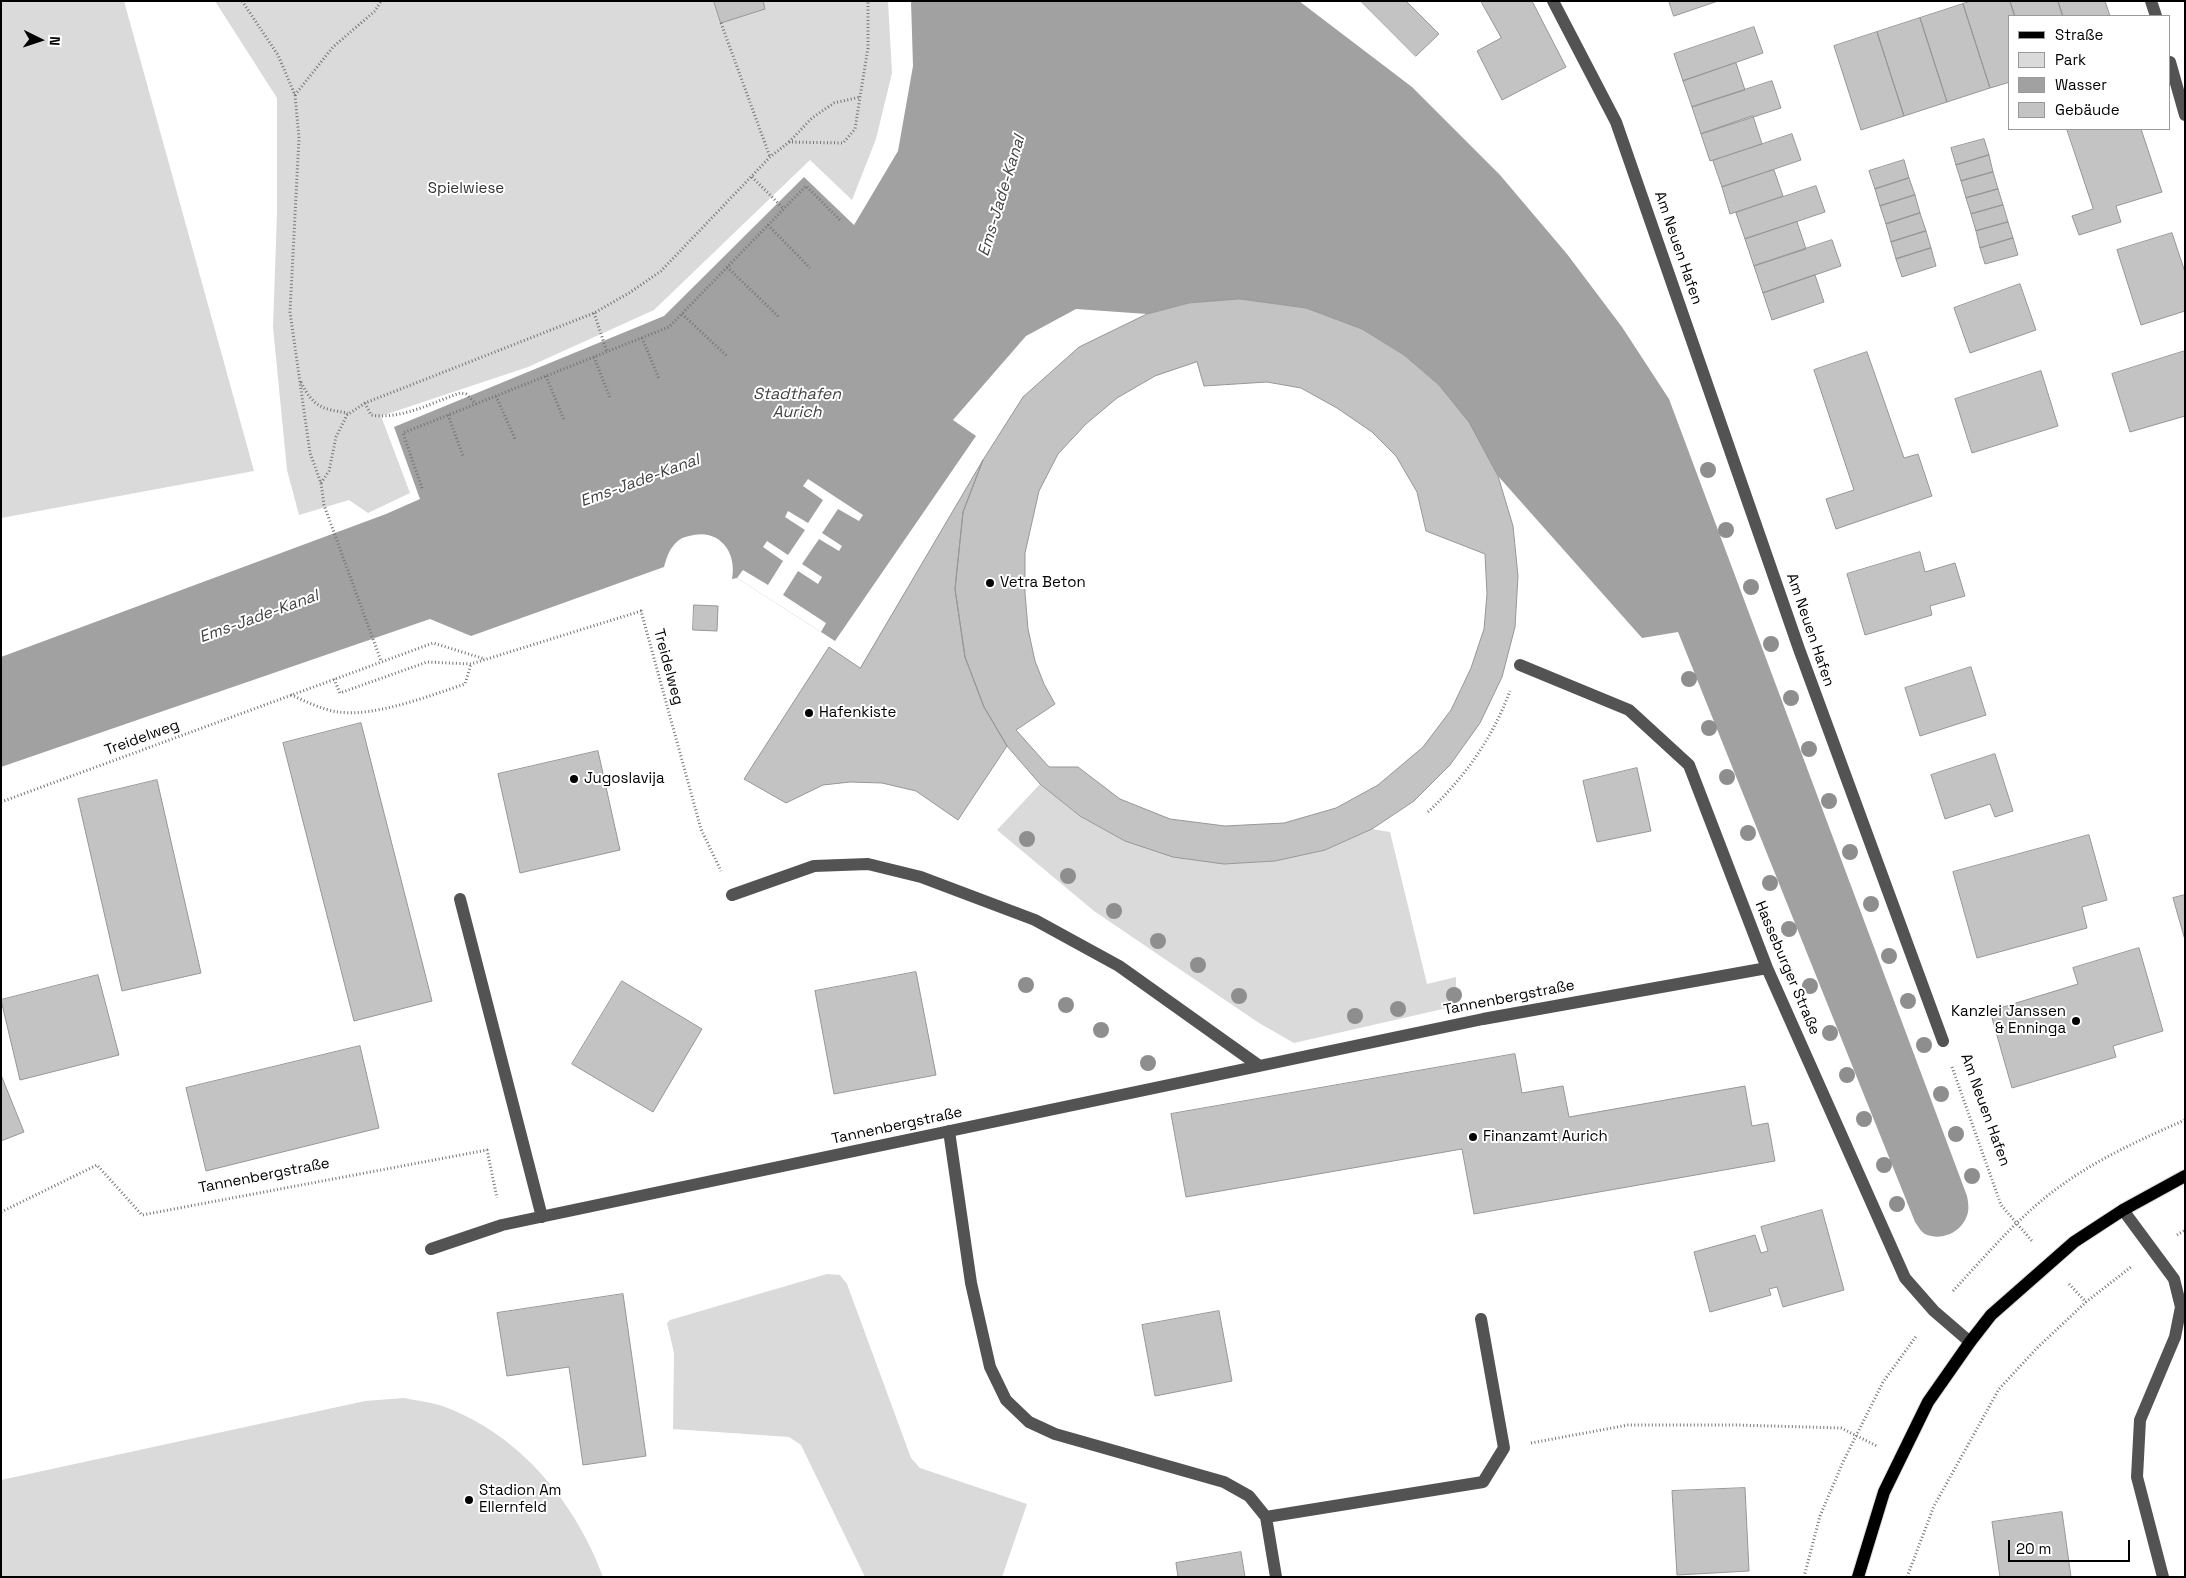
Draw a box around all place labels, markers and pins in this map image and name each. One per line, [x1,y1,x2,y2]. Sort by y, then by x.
place label: Vetra Beton [1000,574,1086,592]
marker: Vetra Beton [984,577,996,589]
place label: Hafenkiste [819,704,896,722]
marker: Hafenkiste [803,707,815,719]
place label: Jugoslavija [584,770,665,788]
marker: Jugoslavija [568,773,580,785]
place label: Kanzlei Janssen & Enninga [1951,1003,2066,1038]
marker: Kanzlei Janssen & Enninga [2070,1015,2082,1027]
place label: Finanzamt Aurich [1483,1128,1608,1146]
marker: Finanzamt Aurich [1467,1131,1479,1143]
place label: Stadion Am Ellernfeld [479,1482,561,1517]
marker: Stadion Am Ellernfeld [463,1494,475,1506]

